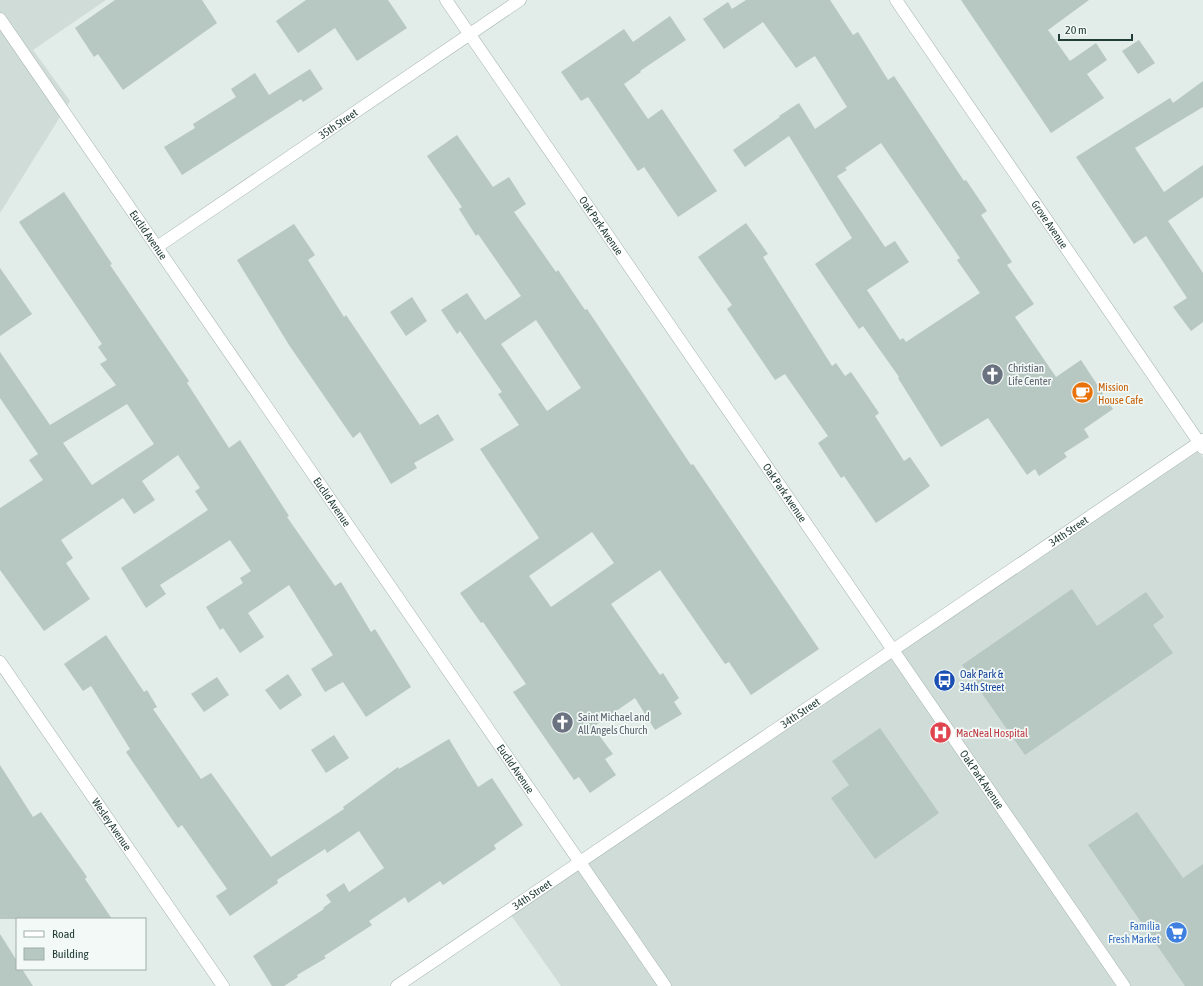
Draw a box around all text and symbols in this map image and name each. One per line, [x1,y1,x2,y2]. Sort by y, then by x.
scale bar [1059,16,1132,42]
text: 20 m [1065,23,1087,37]
street label: 35th Street [316,106,360,141]
street label: Oak Park Avenue [577,194,626,257]
street label: Grove Avenue [1029,198,1070,251]
street label: Euclid Avenue [127,208,169,262]
church icon: Christian Life Center [979,361,1005,387]
place label: Christian Life Center [1008,362,1052,387]
cafe icon: Mission House Cafe [1069,380,1095,406]
place label: Mission House Cafe [1098,381,1143,406]
street label: Oak Park Avenue [761,461,809,524]
street label: Euclid Avenue [311,475,353,529]
street label: 34th Street [1047,514,1090,549]
bus stop icon: Oak Park & 34th Street [931,667,957,693]
place label: Oak Park & 34th Street [960,668,1004,693]
street label: 34th Street [778,695,822,730]
church icon: Saint Michael and All Angels Church [550,710,576,736]
place label: Saint Michael and All Angels Church [578,711,650,736]
hospital icon: MacNeal Hospital [928,720,954,746]
place label: MacNeal Hospital [956,727,1028,739]
street label: Euclid Avenue [495,742,537,796]
street label: Oak Park Avenue [958,748,1006,811]
street label: Wesley Avenue [90,796,134,853]
street label: 34th Street [510,877,554,912]
legend [16,918,146,970]
supermarket icon: Familia Fresh Market [1163,919,1189,945]
place label: Familia Fresh Market [1108,920,1160,945]
text: Road [52,927,75,941]
text: Building [52,947,90,961]

